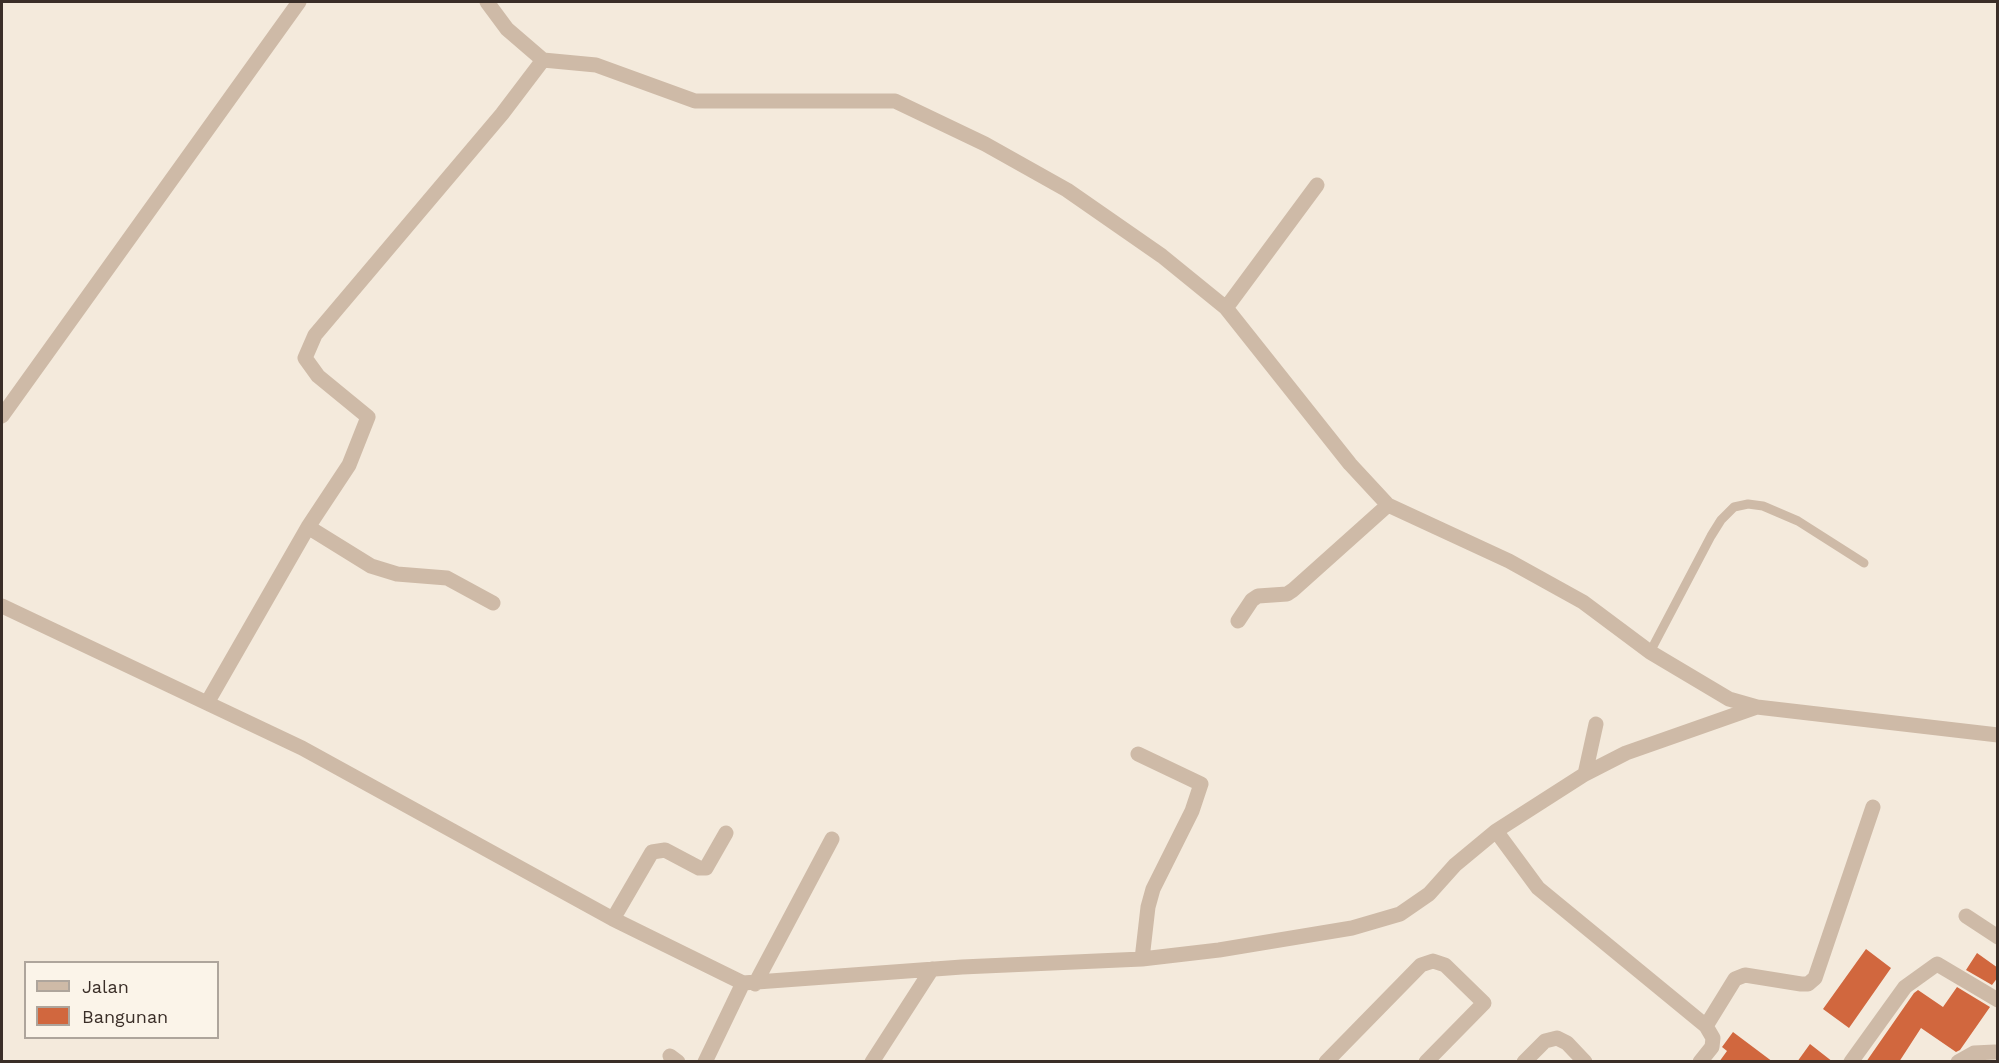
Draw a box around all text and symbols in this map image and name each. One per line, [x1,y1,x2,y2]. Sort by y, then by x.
legend [24,961,219,1039]
text: Jalan [82,976,129,997]
text: Bangunan [82,1006,168,1027]

